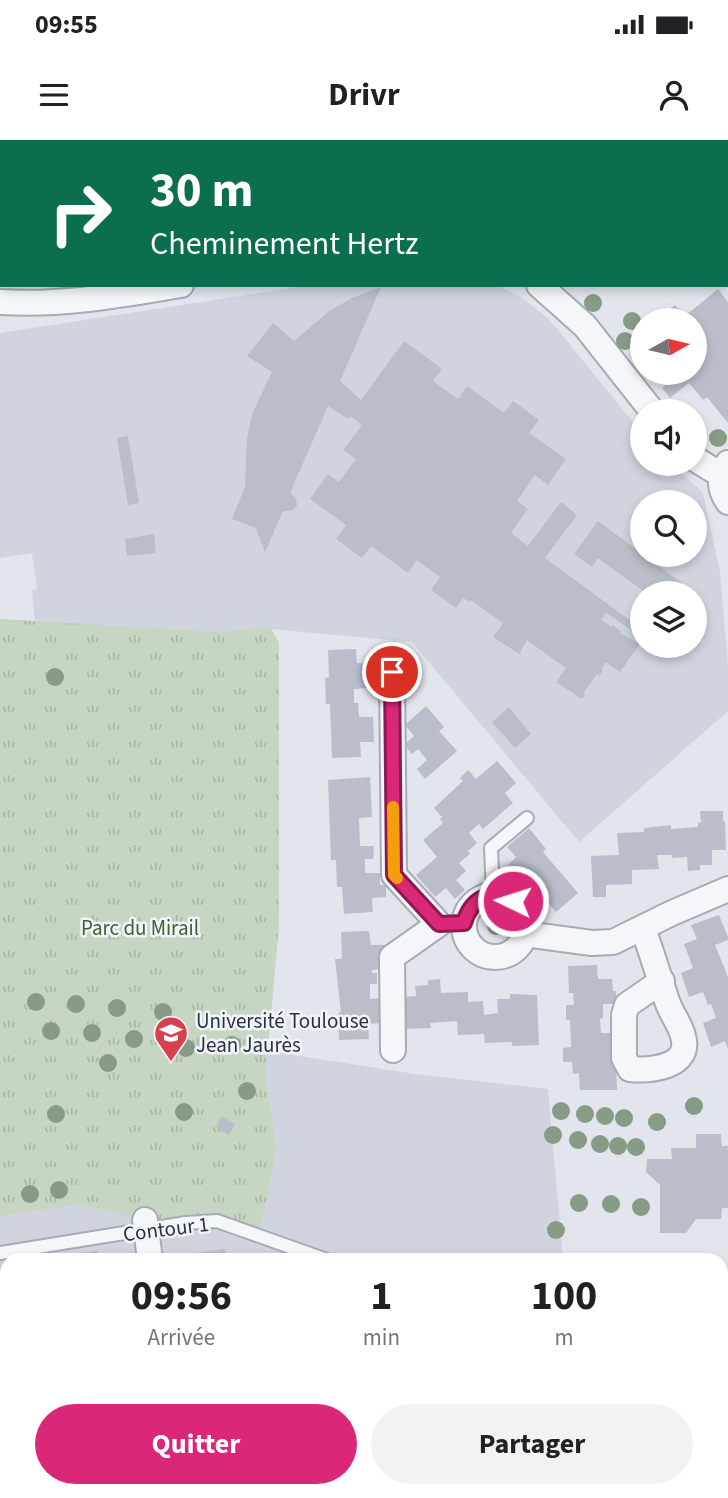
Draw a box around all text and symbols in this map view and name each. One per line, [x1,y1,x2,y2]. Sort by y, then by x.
text: 09:55 [35,6,98,43]
text: Drivr [328,72,400,118]
icon: menu [35,76,73,114]
icon: person [655,76,693,114]
text: 30 m [150,156,254,226]
icon: right [35,168,126,259]
text: Cheminement Hertz [150,221,419,267]
north arrow [630,308,707,385]
map controls [630,308,707,658]
button: sound [630,399,707,476]
button: search [630,490,707,567]
button: layers [630,581,707,658]
pin [362,642,422,702]
icon: arrive [373,653,411,691]
position arrow [476,864,550,938]
park label: Parc du Mirail [81,913,199,943]
place label: Université Toulouse Jean Jaurès [196,1006,369,1060]
school or university icon: Université Toulouse Jean Jaurès [152,1014,190,1063]
street label: Contour 1 [121,1209,211,1249]
text: 09:56 [131,1266,232,1326]
text: 1 [370,1266,392,1326]
text: 100 [531,1266,597,1326]
text: Arrivée [148,1321,215,1354]
text: min [363,1321,400,1354]
text: m [554,1321,574,1354]
button: Quitter [35,1404,357,1484]
button: Partager [371,1404,693,1484]

